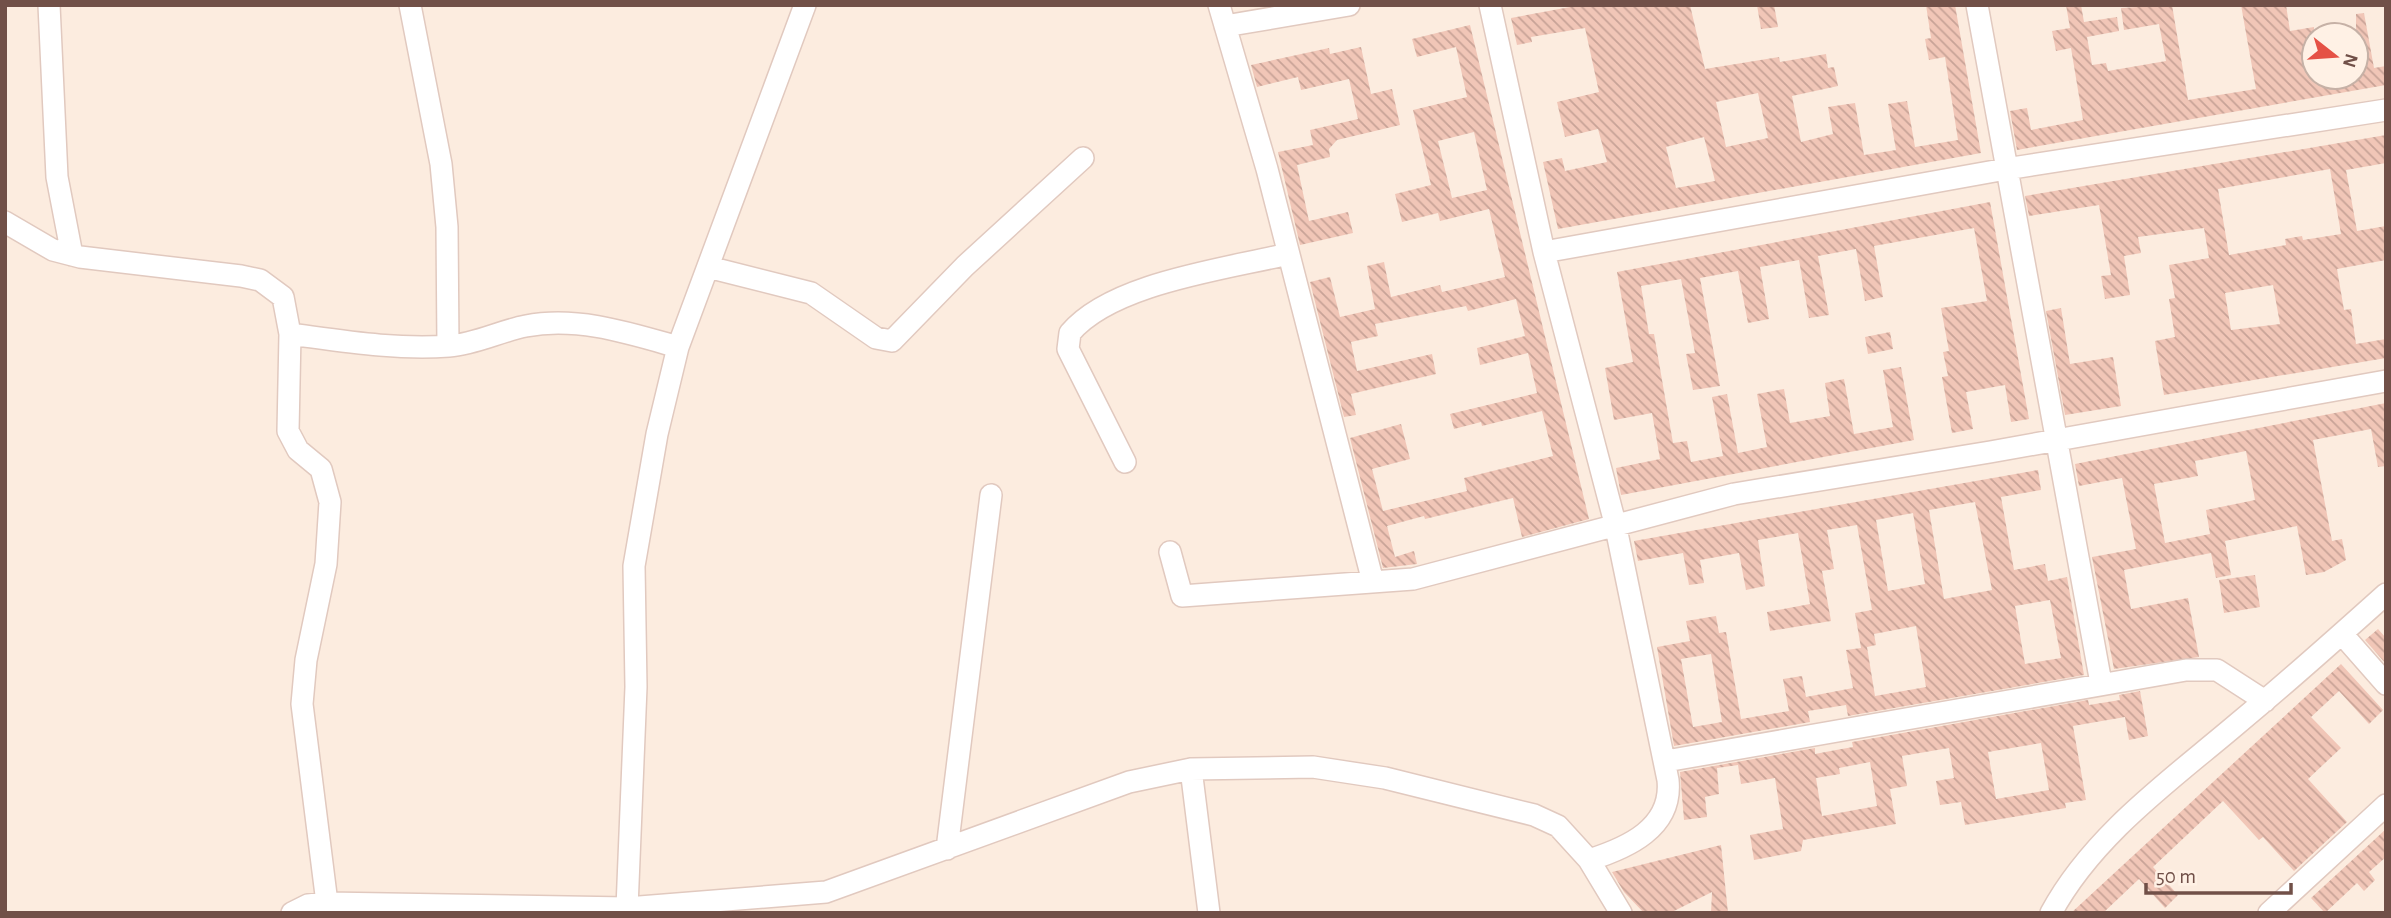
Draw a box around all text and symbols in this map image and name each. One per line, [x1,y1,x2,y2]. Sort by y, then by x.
north arrow [2300,21,2370,91]
text: N [2339,51,2361,70]
scale bar [2146,852,2291,896]
text: 50 m [2156,866,2196,887]

